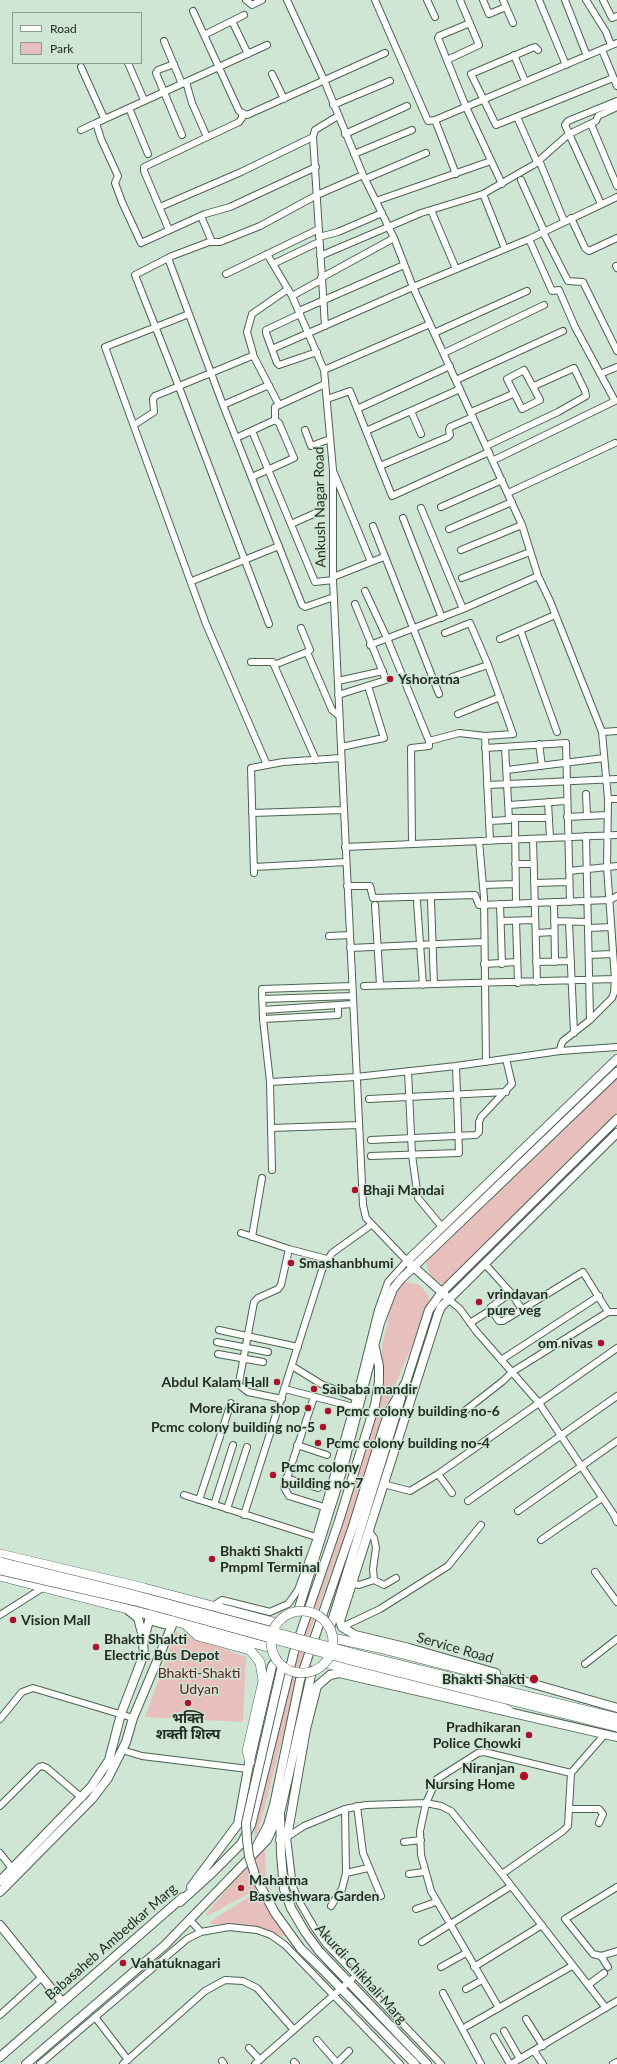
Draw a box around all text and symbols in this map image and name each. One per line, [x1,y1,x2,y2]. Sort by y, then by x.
legend [12,12,142,64]
text: Road [50,21,77,36]
text: Park [50,41,73,56]
street label: Ankush Nagar Road [311,446,329,568]
place label: Yshoratna [398,671,460,687]
marker: Yshoratna [385,674,395,684]
place label: Bhaji Mandai [363,1182,444,1198]
marker: Bhaji Mandai [350,1185,360,1195]
place label: Smashanbhumi [299,1255,393,1271]
marker: Smashanbhumi [286,1258,296,1268]
place label: vrindavan pure veg [487,1286,548,1318]
marker: vrindavan pure veg [474,1297,484,1307]
place label: om nivas [538,1335,593,1351]
marker: om nivas [596,1338,606,1348]
place label: Abdul Kalam Hall [162,1374,269,1390]
marker: Abdul Kalam Hall [272,1377,282,1387]
place label: Saibaba mandir [322,1381,417,1397]
marker: Saibaba mandir [309,1384,319,1394]
place label: More Kirana shop [189,1400,300,1416]
marker: More Kirana shop [303,1403,313,1413]
place label: Pcmc colony building no-6 [336,1403,500,1419]
marker: Pcmc colony building no-6 [323,1406,333,1416]
place label: Pcmc colony building no-5 [151,1419,315,1435]
marker: Pcmc colony building no-5 [318,1422,328,1432]
place label: Pcmc colony building no-4 [326,1435,490,1451]
marker: Pcmc colony building no-4 [313,1438,323,1448]
place label: Pcmc colony building no-7 [281,1459,363,1492]
marker: Pcmc colony building no-7 [268,1470,278,1480]
place label: Bhakti Shakti Pmpml Terminal [220,1543,320,1576]
marker: Bhakti Shakti Pmpml Terminal [207,1554,217,1564]
place label: Vision Mall [21,1612,90,1628]
marker: Vision Mall [8,1615,18,1625]
street label: Service Road [415,1629,495,1667]
place label: Bhakti Shakti Electric Bus Depot [104,1631,219,1664]
marker: Bhakti Shakti Electric Bus Depot [91,1642,101,1652]
park label: Bhakti-Shakti Udyan [158,1665,240,1698]
place label: Bhakti Shakti [442,1671,525,1687]
marker: Bhakti Shakti [528,1673,540,1685]
marker: भक्ति शक्ती शिल्प [183,1698,193,1708]
place label: भक्ति शक्ती शिल्प [156,1710,220,1742]
place label: Pradhikaran Police Chowki [433,1719,521,1752]
marker: Pradhikaran Police Chowki [524,1730,534,1740]
place label: Niranjan Nursing Home [425,1760,515,1792]
marker: Niranjan Nursing Home [518,1770,530,1782]
place label: Mahatma Basveshwara Garden [249,1872,379,1904]
street label: Babasaheb Ambedkar Marg [42,1880,180,2004]
marker: Mahatma Basveshwara Garden [236,1883,246,1893]
street label: Akurdi Chikhali Marg [312,1921,410,2027]
place label: Vahatuknagari [131,1955,221,1971]
marker: Vahatuknagari [118,1958,128,1968]

